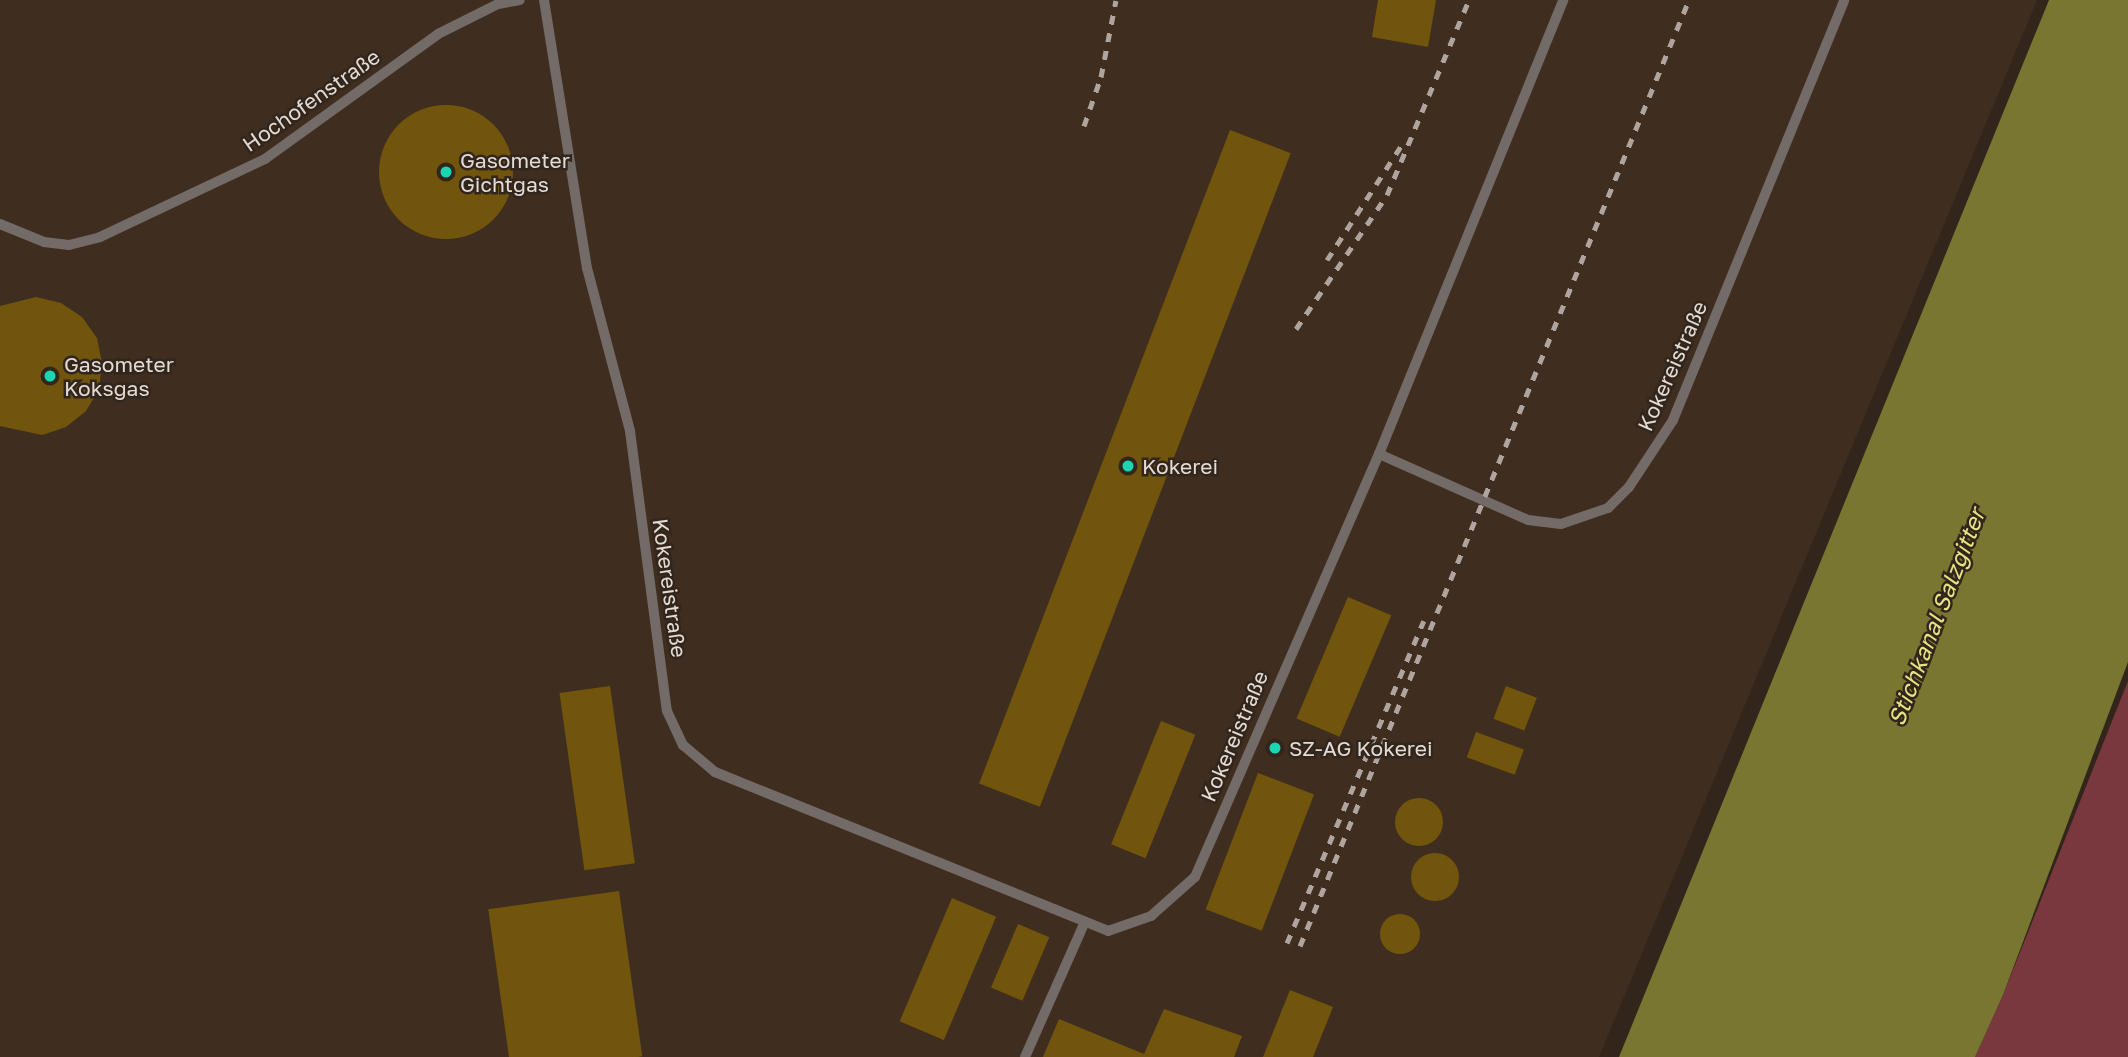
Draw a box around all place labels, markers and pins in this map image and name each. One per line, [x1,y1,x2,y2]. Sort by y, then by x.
place label: Gasometer Gichtgas [460,147,570,197]
marker: Gasometer Gichtgas [438,164,454,180]
place label: Gasometer Koksgas [64,351,174,401]
marker: Gasometer Koksgas [42,368,58,384]
place label: Kokerei [1142,453,1218,479]
marker: Kokerei [1120,458,1136,474]
place label: SZ-AG Kokerei [1289,735,1433,761]
marker: SZ-AG Kokerei [1267,740,1283,756]

